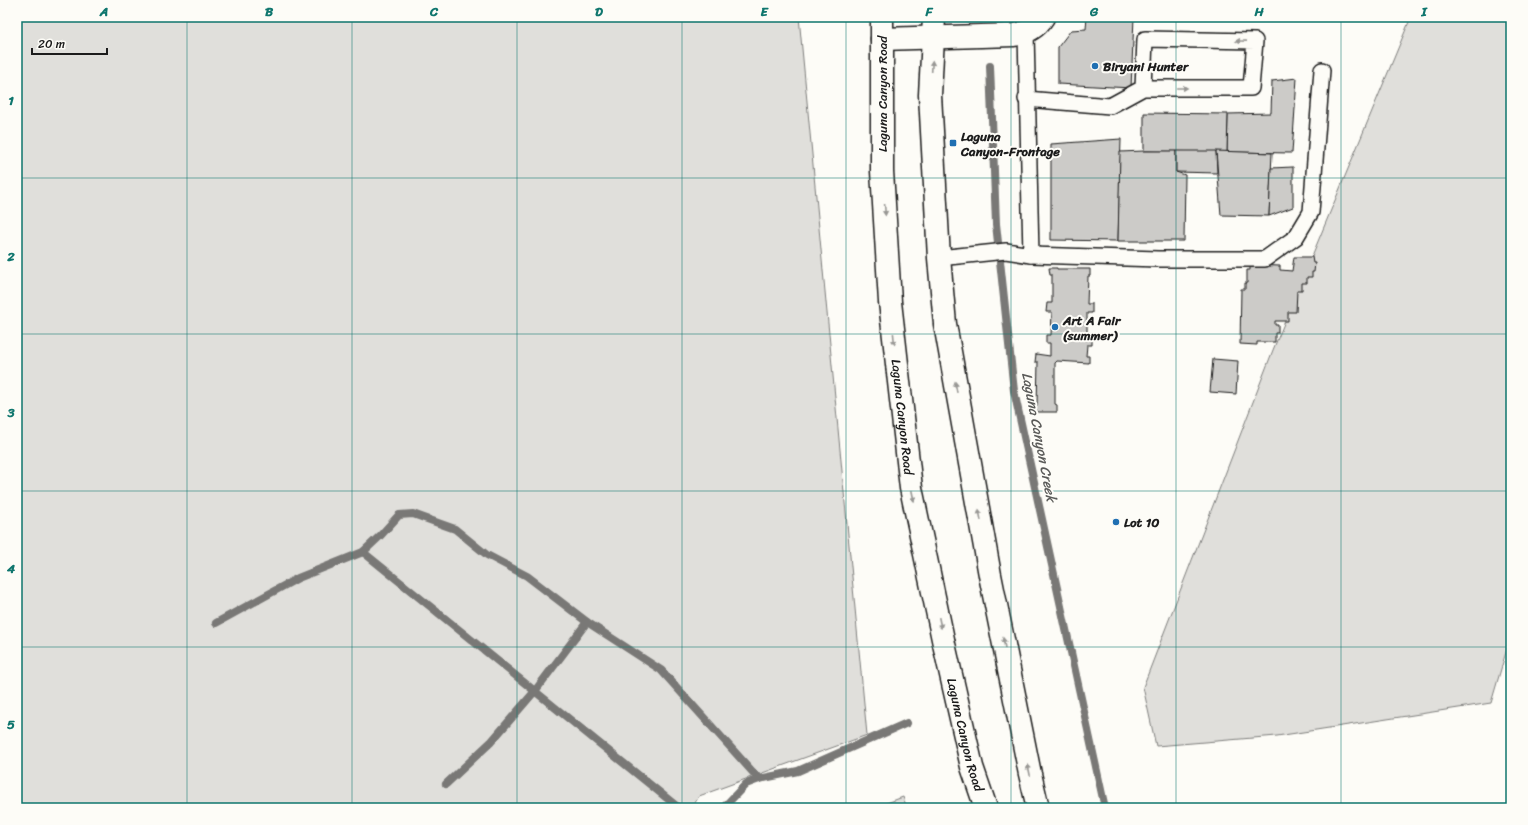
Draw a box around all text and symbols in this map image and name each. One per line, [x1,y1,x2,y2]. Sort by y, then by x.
text: A [99,0,108,23]
text: B [265,0,274,23]
text: C [429,0,439,23]
text: D [595,0,603,23]
text: E [760,0,769,23]
text: F [924,0,933,23]
text: G [1089,0,1099,23]
text: H [1253,0,1264,23]
text: I [1420,0,1428,23]
scale bar [32,30,107,56]
text: 20 m [38,33,65,55]
street label: Laguna Canyon Road [871,35,894,152]
one-way arrow [1234,38,1247,44]
place label: Biryani Hunter [1103,55,1190,78]
one-way arrow [929,59,935,72]
marker: Biryani Hunter [1090,61,1100,71]
one-way arrow [1176,85,1189,91]
text: 1 [8,89,14,112]
place label: Laguna Canyon-Frontage [960,125,1060,163]
marker: Laguna Canyon-Frontage [948,138,958,148]
one-way arrow [881,204,888,216]
text: 2 [6,245,15,268]
place label: Art A Fair (summer) [1062,309,1122,347]
marker: Art A Fair (summer) [1050,322,1060,332]
one-way arrow [891,333,898,345]
street label: Laguna Canyon Road [885,358,921,477]
water label: Laguna Canyon Creek [1014,370,1064,505]
one-way arrow [953,381,959,393]
text: 3 [6,401,15,424]
one-way arrow [910,490,916,502]
one-way arrow [976,509,982,521]
place label: Lot 10 [1124,511,1159,534]
marker: Lot 10 [1111,517,1121,527]
text: 4 [6,557,16,580]
one-way arrow [937,617,943,629]
one-way arrow [1001,636,1007,649]
street label: Laguna Canyon Road [941,676,991,796]
text: 5 [7,713,15,736]
one-way arrow [1026,764,1032,776]

